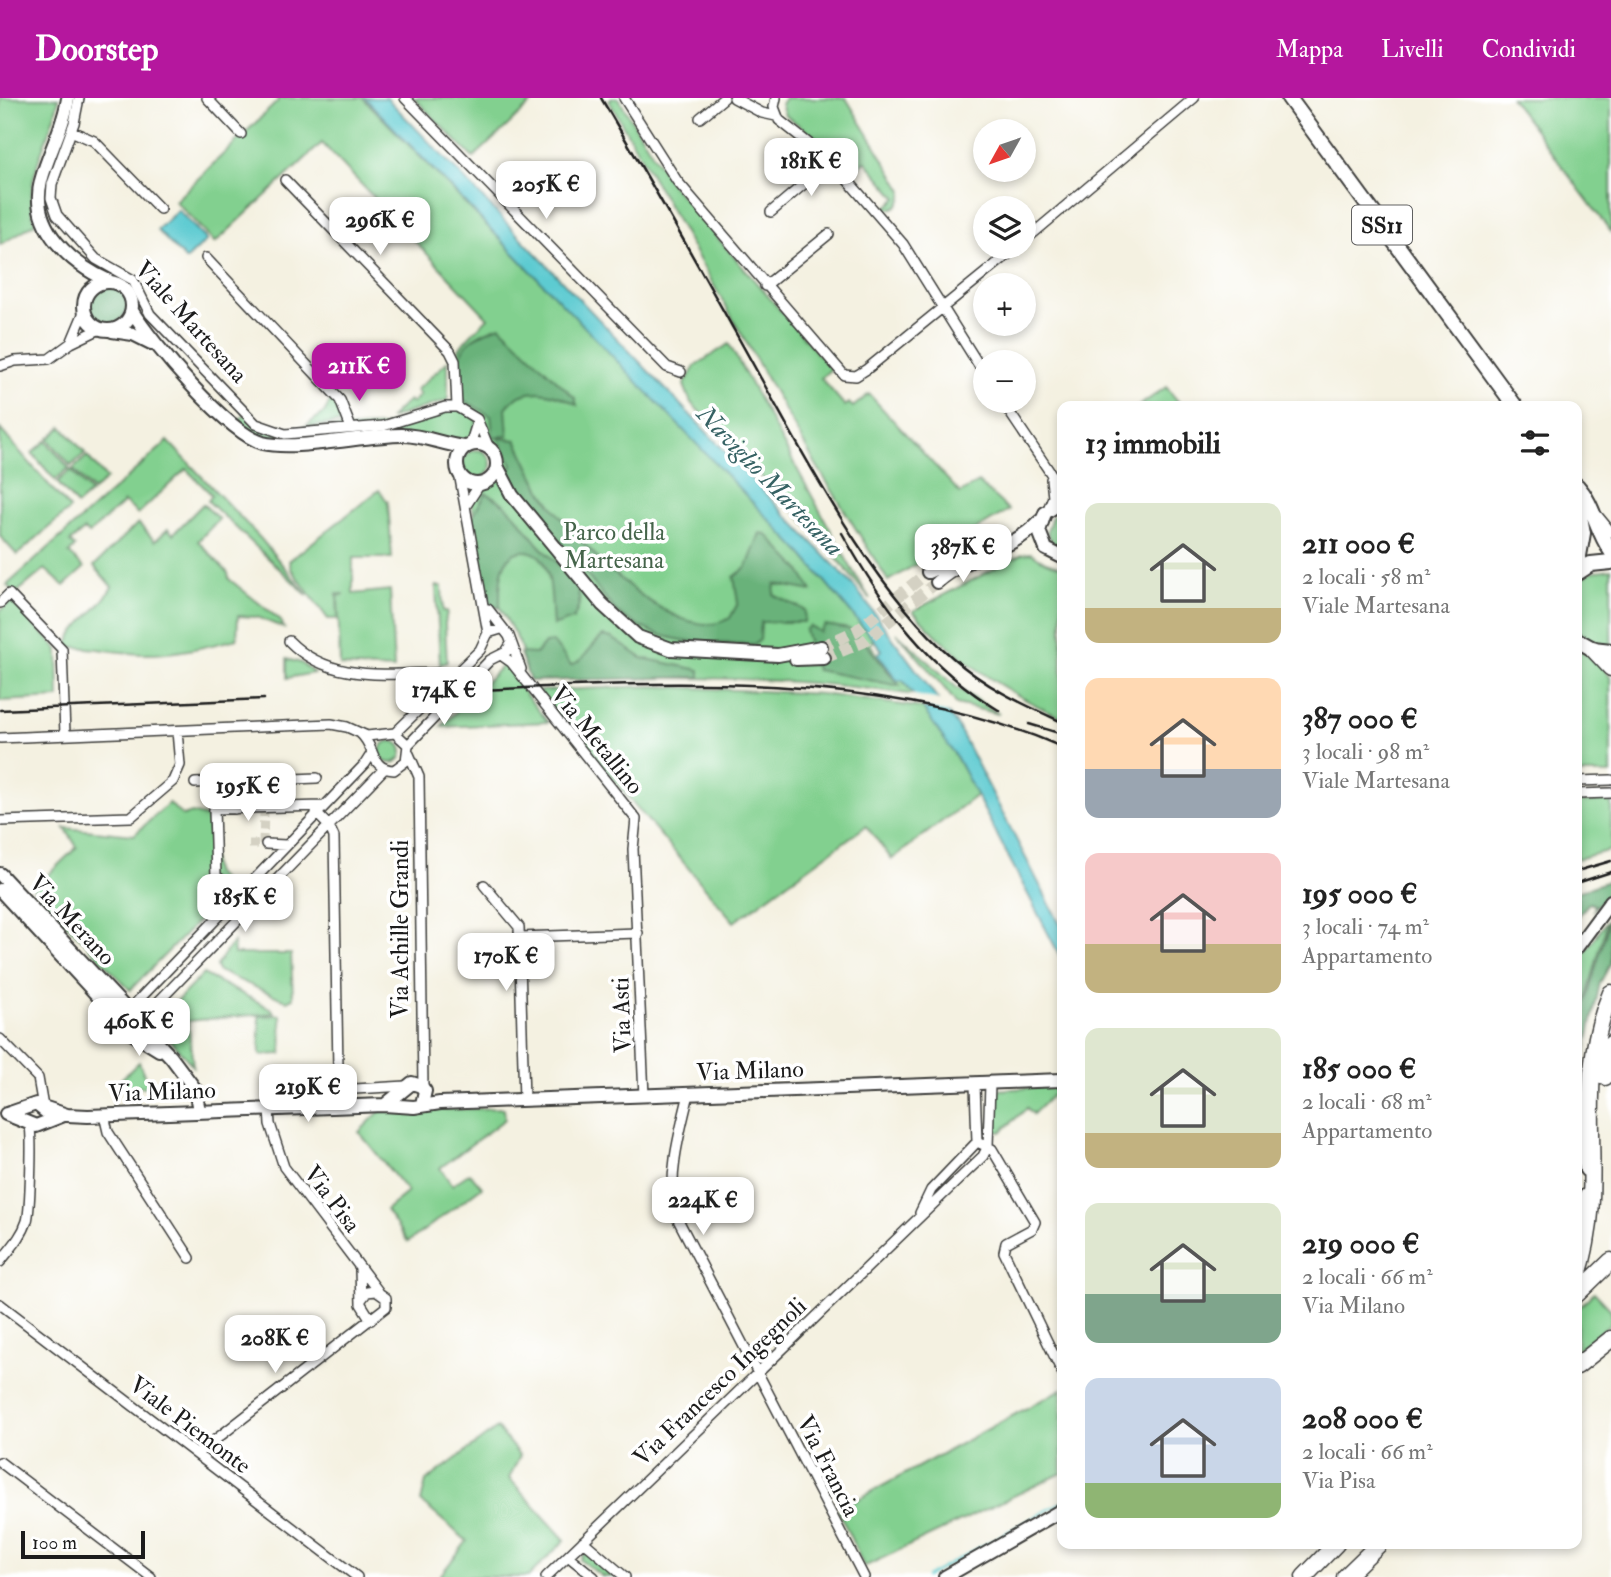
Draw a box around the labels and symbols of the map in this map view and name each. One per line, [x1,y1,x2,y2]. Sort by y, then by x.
north arrow [973,119,1036,182]
pin: 181K € [754,139,868,198]
pin: 205K € [489,162,603,221]
pin: 296K € [323,198,437,257]
road number: SS11 [1352,206,1412,244]
street label: Viale Martesana [128,254,255,391]
pin: 211K € [302,344,416,403]
water label: Naviglio Martesana [688,397,850,563]
park label: Parco della Martesana [563,517,666,576]
pin: 387K € [906,524,1020,584]
pin: 174K € [387,668,501,727]
street label: Via Metallino [544,679,650,801]
pin: 195K € [191,764,305,823]
street label: Via Achille Grandi [385,840,416,1018]
street label: Via Merano [22,868,122,972]
pin: 185K € [188,874,302,934]
pin: 170K € [449,934,563,993]
street label: Via Asti [605,977,639,1053]
pin: 460K € [82,998,196,1058]
street label: Via Milano [696,1054,804,1088]
pin: 219K € [251,1065,365,1124]
street label: Via Milano [108,1075,216,1109]
street label: Via Pisa [297,1159,368,1240]
pin: 224K € [646,1178,760,1237]
street label: Via Francesco Ingegnoli [627,1291,813,1473]
pin: 208K € [218,1316,332,1375]
street label: Viale Piemonte [123,1369,257,1481]
street label: Via Francia [789,1410,867,1523]
scale bar [21,1528,145,1560]

